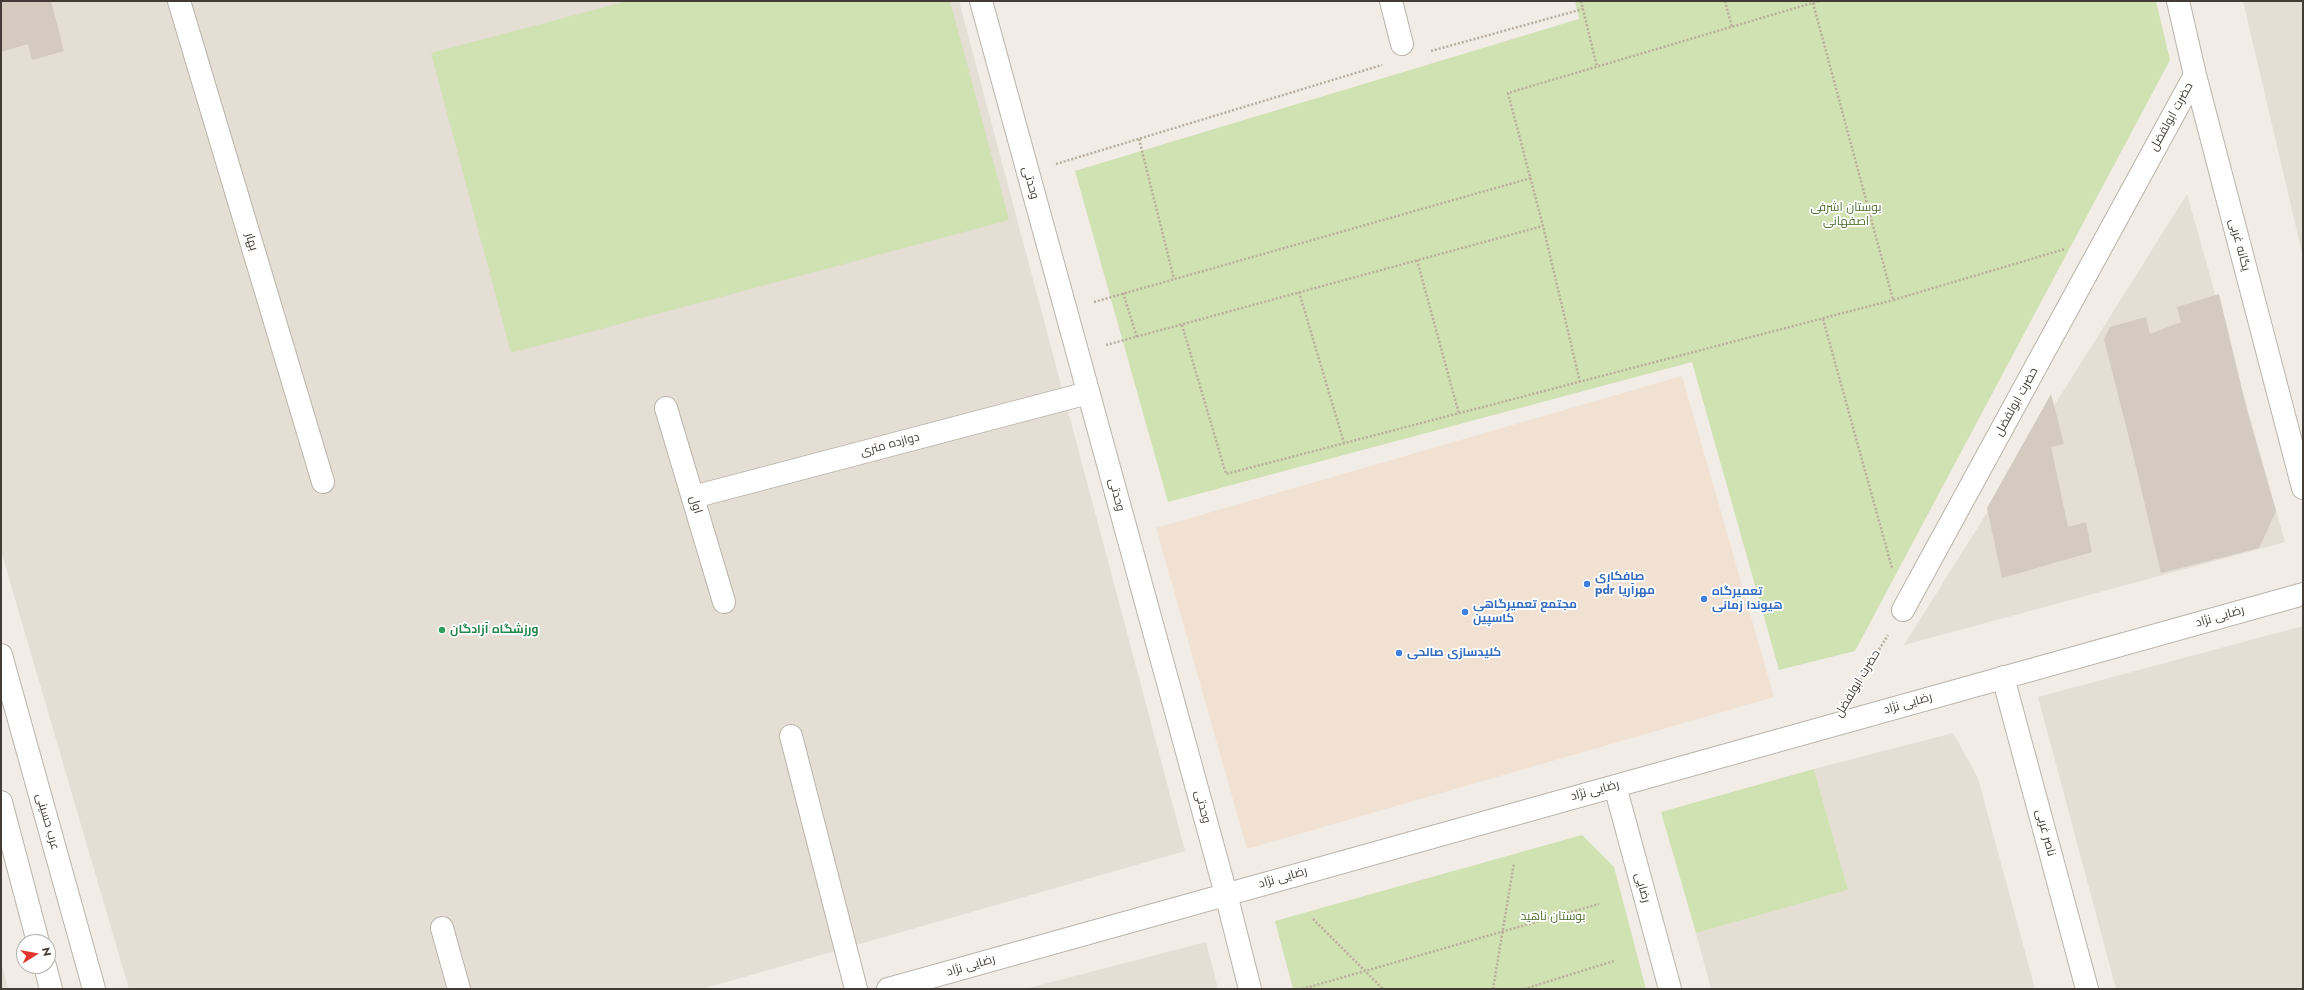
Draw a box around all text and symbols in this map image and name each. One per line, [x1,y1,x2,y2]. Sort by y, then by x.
street label: حضرت ابولفضل [2147,80,2197,154]
street label: وحدتی [1018,165,1042,201]
park label: بوستان اشرفی اصفهانی [1811,201,1881,229]
street label: یگانه غربی [2225,217,2253,273]
street label: بهار [242,231,260,253]
street label: حضرت ابولفضل [1992,365,2042,439]
street label: دوازده متری [859,430,921,460]
street label: وحدتی [1105,477,1127,513]
street label: اول [686,494,704,516]
place label: صافکاری pdr مهرآریا [1595,570,1655,598]
marker: صافکاری pdr مهرآریا [1582,579,1592,589]
place label: تعمیرگاه هیوندا زمانی [1712,585,1783,613]
marker: تعمیرگاه هیوندا زمانی [1699,594,1709,604]
place label: مجتمع تعمیرگاهی کاسپین [1473,598,1577,626]
street label: رضایی نژاد [2194,603,2246,631]
marker: مجتمع تعمیرگاهی کاسپین [1460,607,1470,617]
place label: ورزشگاه آزادگان [450,623,538,637]
marker: ورزشگاه آزادگان [437,625,447,635]
place label: کلیدسازى صالحى [1407,646,1501,660]
marker: کلیدسازى صالحى [1394,648,1404,658]
street label: حضرت ابولفضل [1832,648,1884,720]
street label: رضایی نژاد [1882,690,1934,718]
street label: رضایی نژاد [1569,778,1621,804]
street label: وحدتی [1191,789,1213,825]
street label: عرب حسینی [32,792,62,852]
street label: ناصر غربی [2032,808,2058,858]
street label: رضایی نژاد [1257,864,1309,892]
street label: رضایی [1631,871,1653,905]
park label: بوستان ناهید [1521,910,1585,924]
north arrow [16,934,56,974]
text: N [38,946,55,958]
street label: رضایی نژاد [945,952,997,980]

